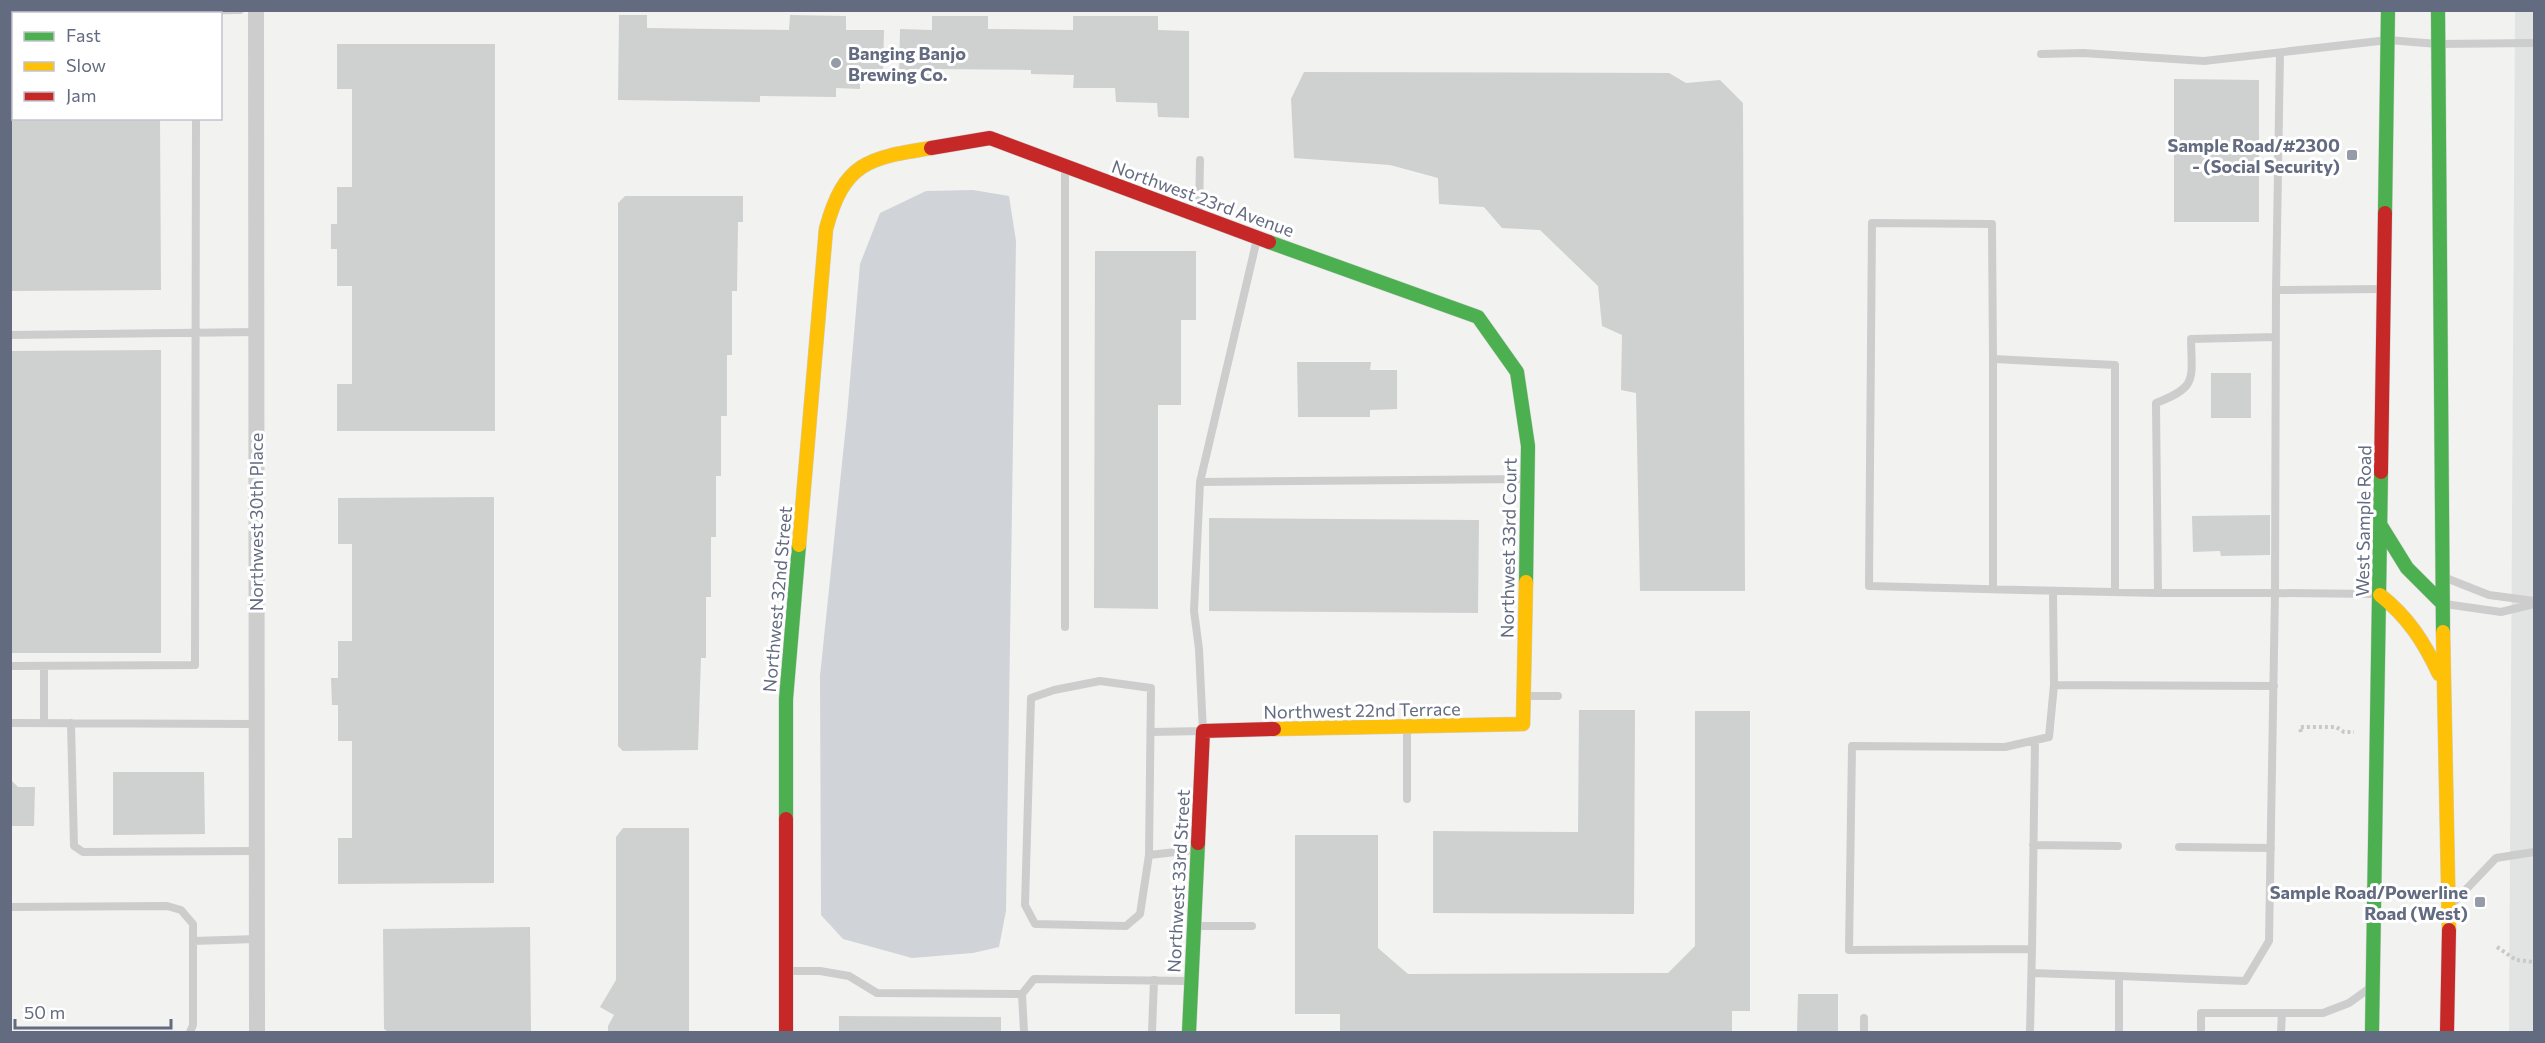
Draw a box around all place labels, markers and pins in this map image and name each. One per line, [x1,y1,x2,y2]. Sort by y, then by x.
place label: Banging Banjo Brewing Co. [848,42,966,85]
marker: Banging Banjo Brewing Co. [829,56,843,70]
place label: Sample Road/#2300 - (Social Security) [2168,134,2340,177]
marker: Sample Road/#2300 - (Social Security) [2345,148,2359,162]
place label: Sample Road/Powerline Road (West) [2270,881,2468,924]
marker: Sample Road/Powerline Road (West) [2473,895,2487,909]

